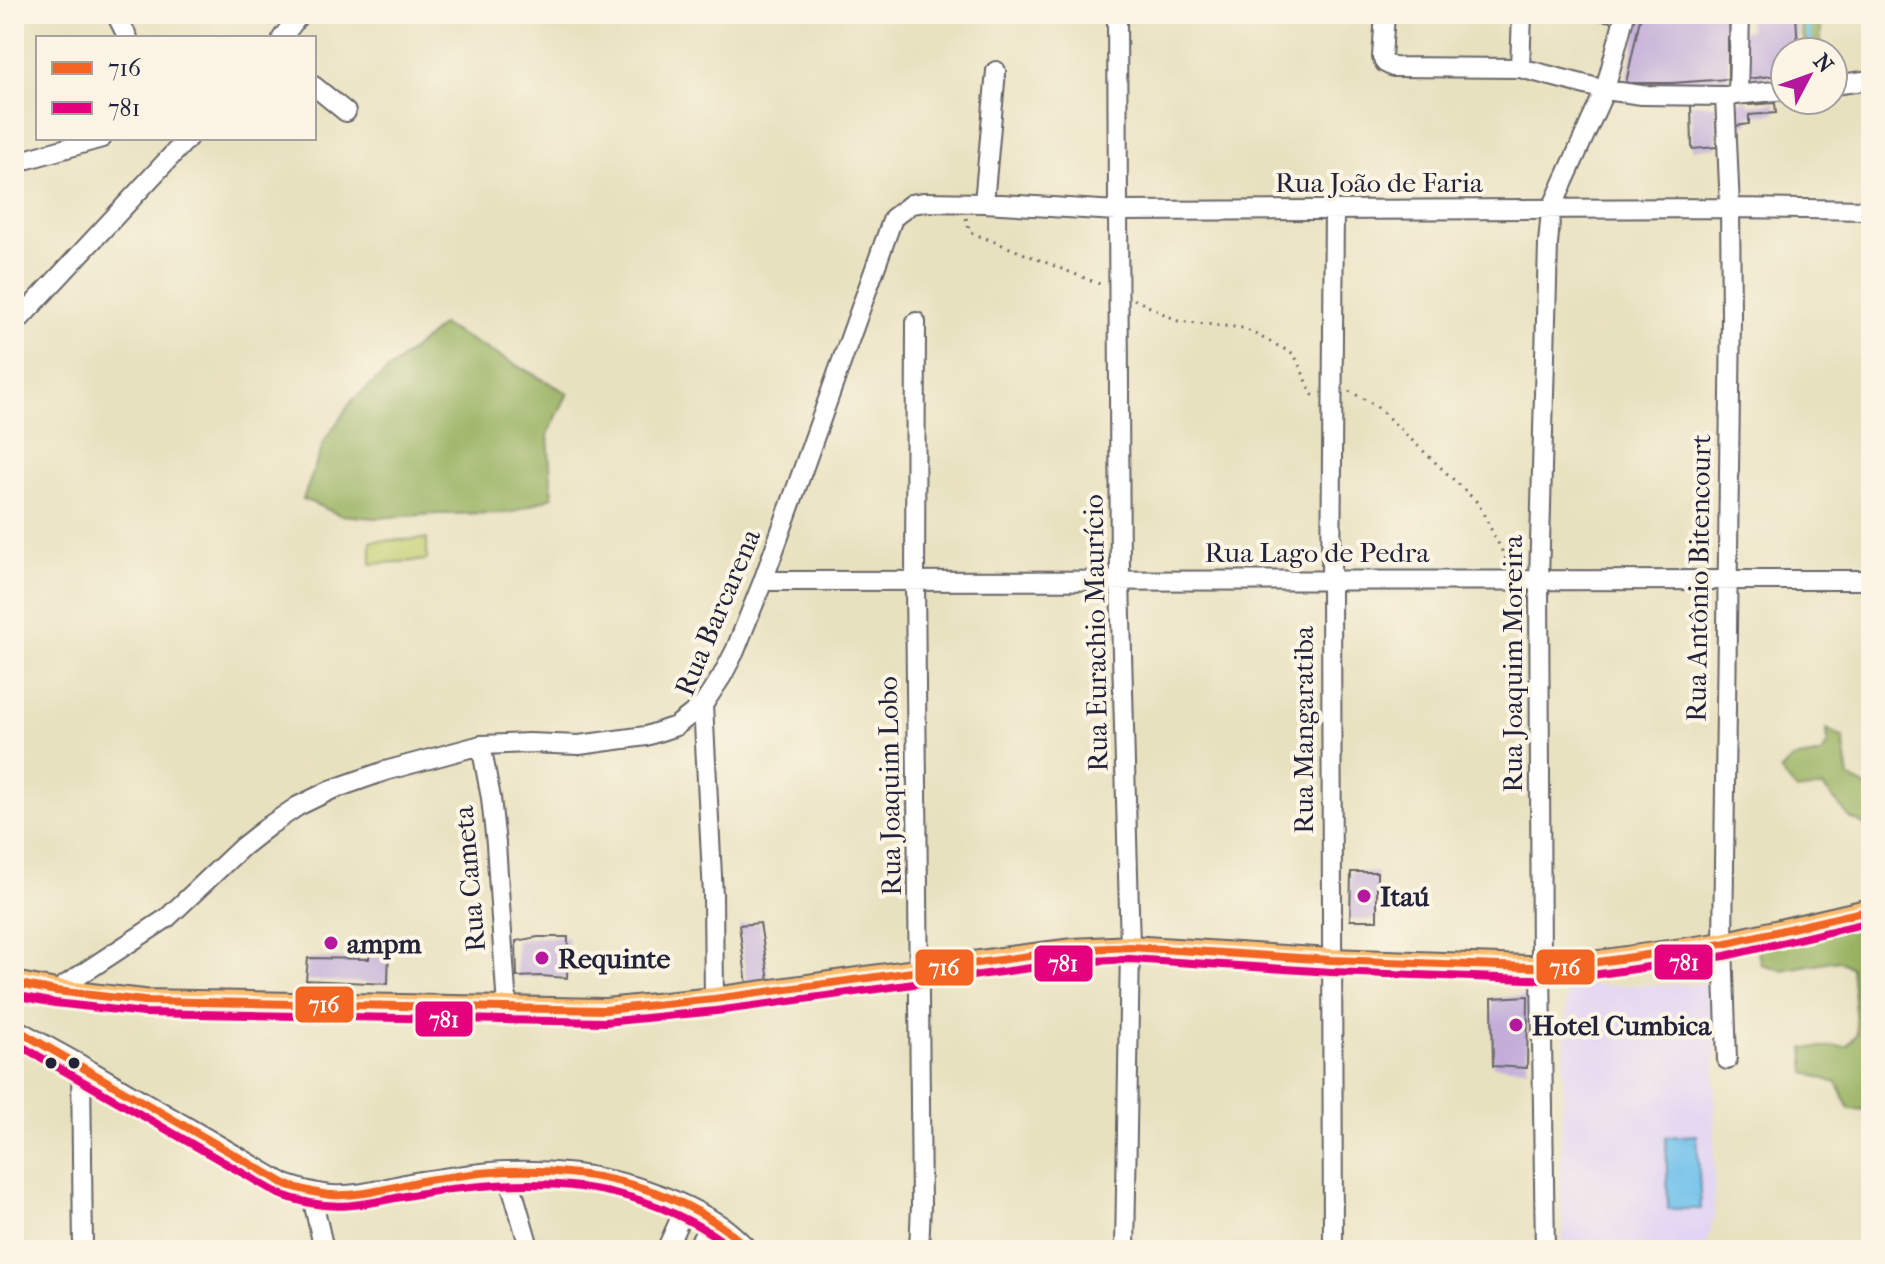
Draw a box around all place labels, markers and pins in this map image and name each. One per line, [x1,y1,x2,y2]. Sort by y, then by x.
place label: Itaú [1380,880,1429,913]
marker: Itaú [1355,887,1373,905]
place label: ampm [347,927,422,960]
marker: ampm [322,934,340,952]
place label: Requinte [558,942,670,975]
marker: Requinte [533,949,551,967]
place label: Hotel Cumbica [1532,1009,1712,1042]
marker: Hotel Cumbica [1507,1016,1525,1034]
unlabelled marker [43,1055,59,1071]
unlabelled marker [66,1055,82,1071]

